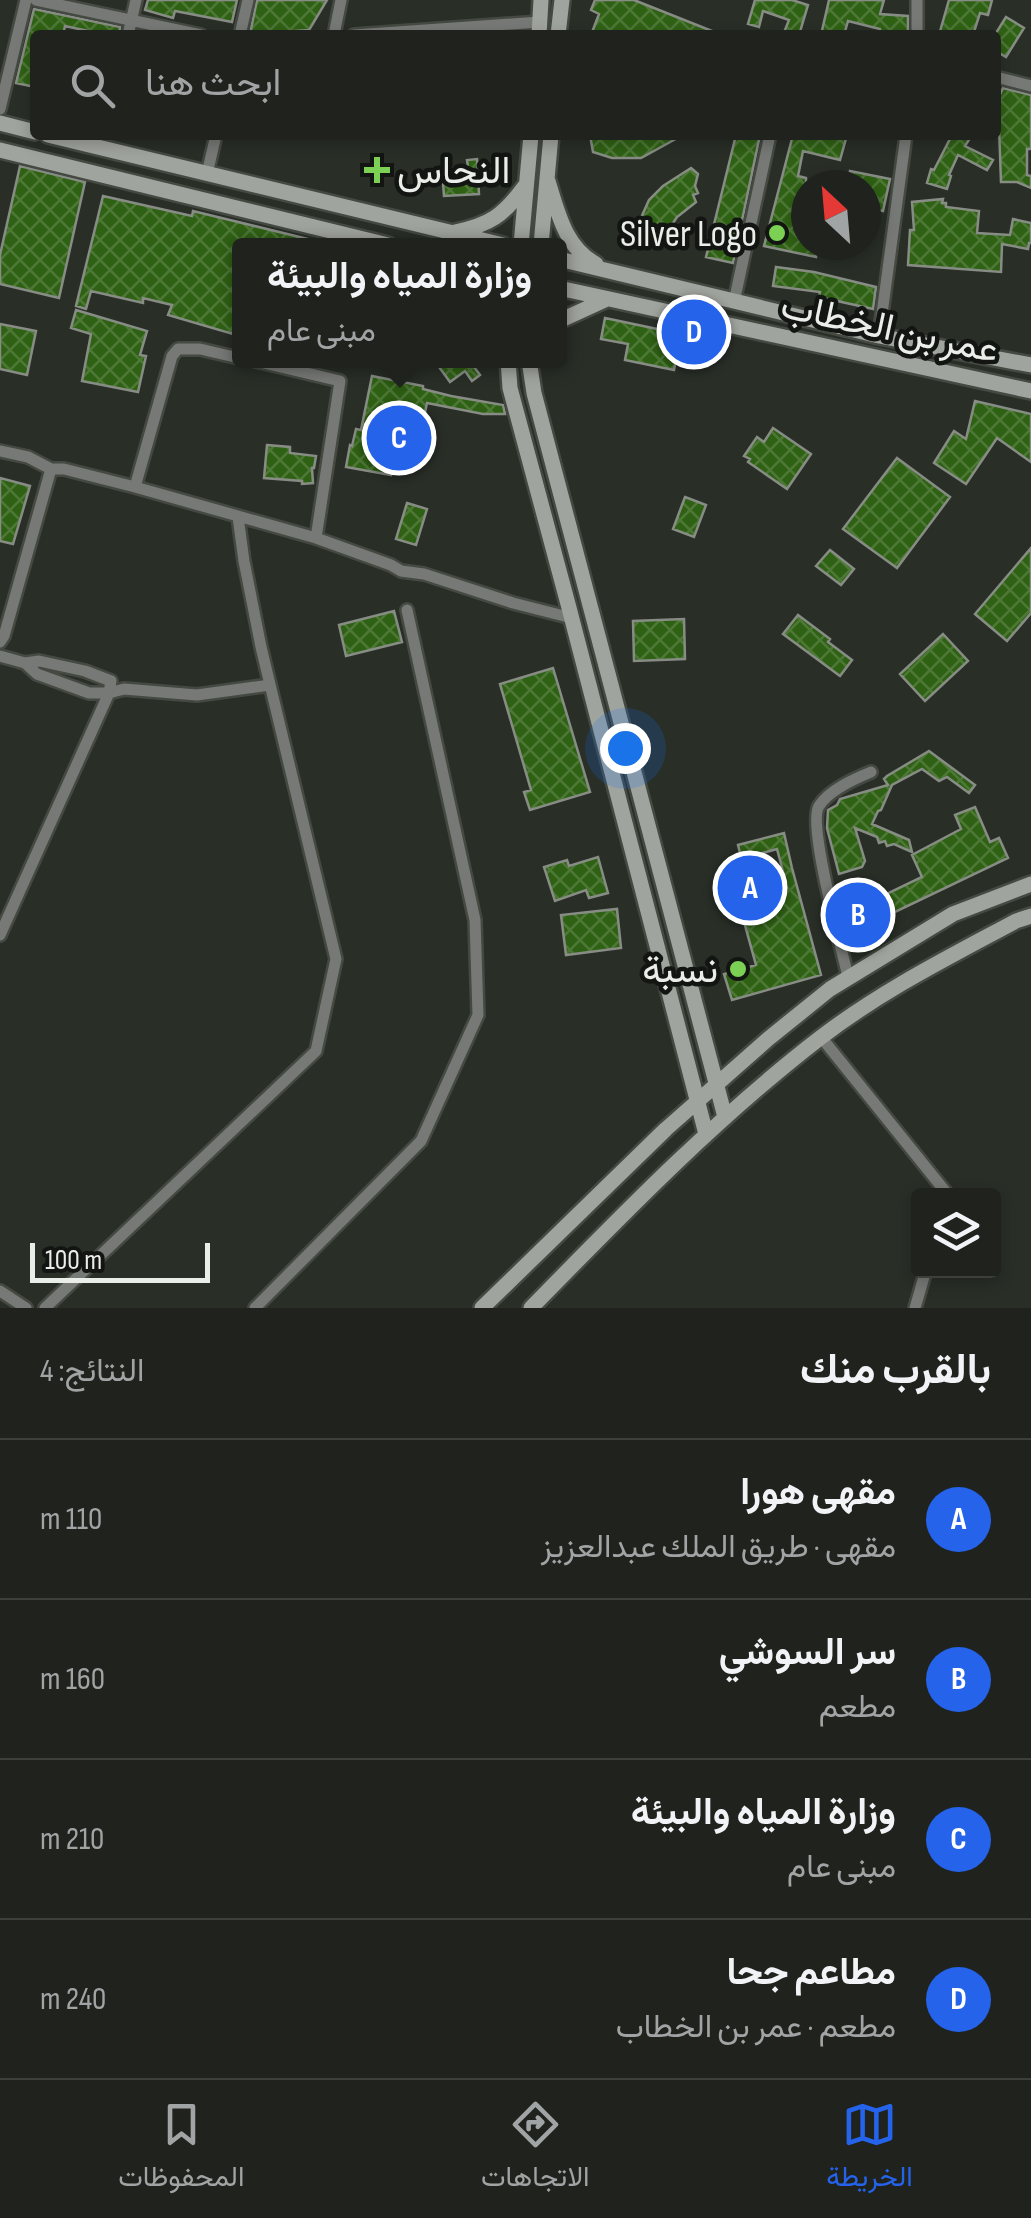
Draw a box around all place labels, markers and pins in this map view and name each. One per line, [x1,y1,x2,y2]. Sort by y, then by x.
place label: النحاس [397,149,510,194]
marker: النحاس [366,159,388,181]
place label: Silver Logo [620,212,757,257]
marker: Silver Logo [766,222,788,244]
pin: D [662,294,726,370]
pin: C [366,400,432,476]
pin: A [718,850,782,926]
pin: B [826,878,890,952]
place label: نسبة [642,948,718,993]
marker: نسبة [727,958,749,980]

